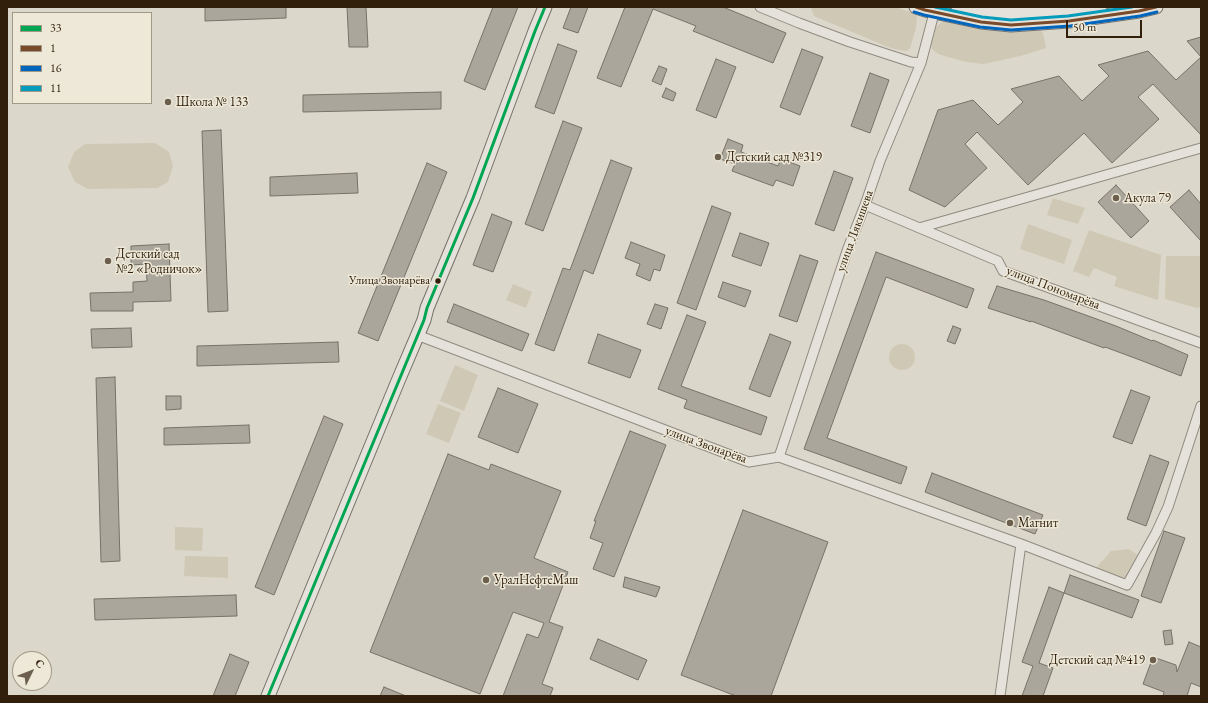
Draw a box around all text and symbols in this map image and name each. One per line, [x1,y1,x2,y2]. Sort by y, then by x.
legend [12,12,152,104]
scale bar [1068,12,1144,38]
text: 50 m [1073,19,1096,35]
text: 33 [50,20,62,36]
text: 1 [50,40,56,56]
text: 16 [50,60,62,76]
text: 11 [50,80,62,96]
place label: Школа № 133 [176,94,248,110]
marker: Школа № 133 [163,97,173,107]
place label: Детский сад №319 [726,149,822,165]
marker: Детский сад №319 [713,152,723,162]
street label: улица Лякишева [833,188,877,274]
place label: Акула 79 [1124,190,1171,206]
marker: Акула 79 [1111,193,1121,203]
place label: Детский сад №2 «Родничок» [116,246,202,277]
marker: Детский сад №2 «Родничок» [103,256,113,266]
street label: улица Пономарёва [1004,263,1102,313]
place label: Улица Звонарёва [349,274,430,288]
marker: Улица Звонарёва [433,276,443,286]
street label: улица Звонарёва [663,423,749,467]
place label: Магнит [1018,515,1058,531]
marker: Магнит [1005,518,1015,528]
place label: УралНефтеМаш [494,572,578,588]
marker: УралНефтеМаш [481,575,491,585]
north arrow [12,651,52,691]
place label: Детский сад №419 [1049,652,1145,668]
marker: Детский сад №419 [1148,655,1158,665]
text: С [32,656,48,671]

